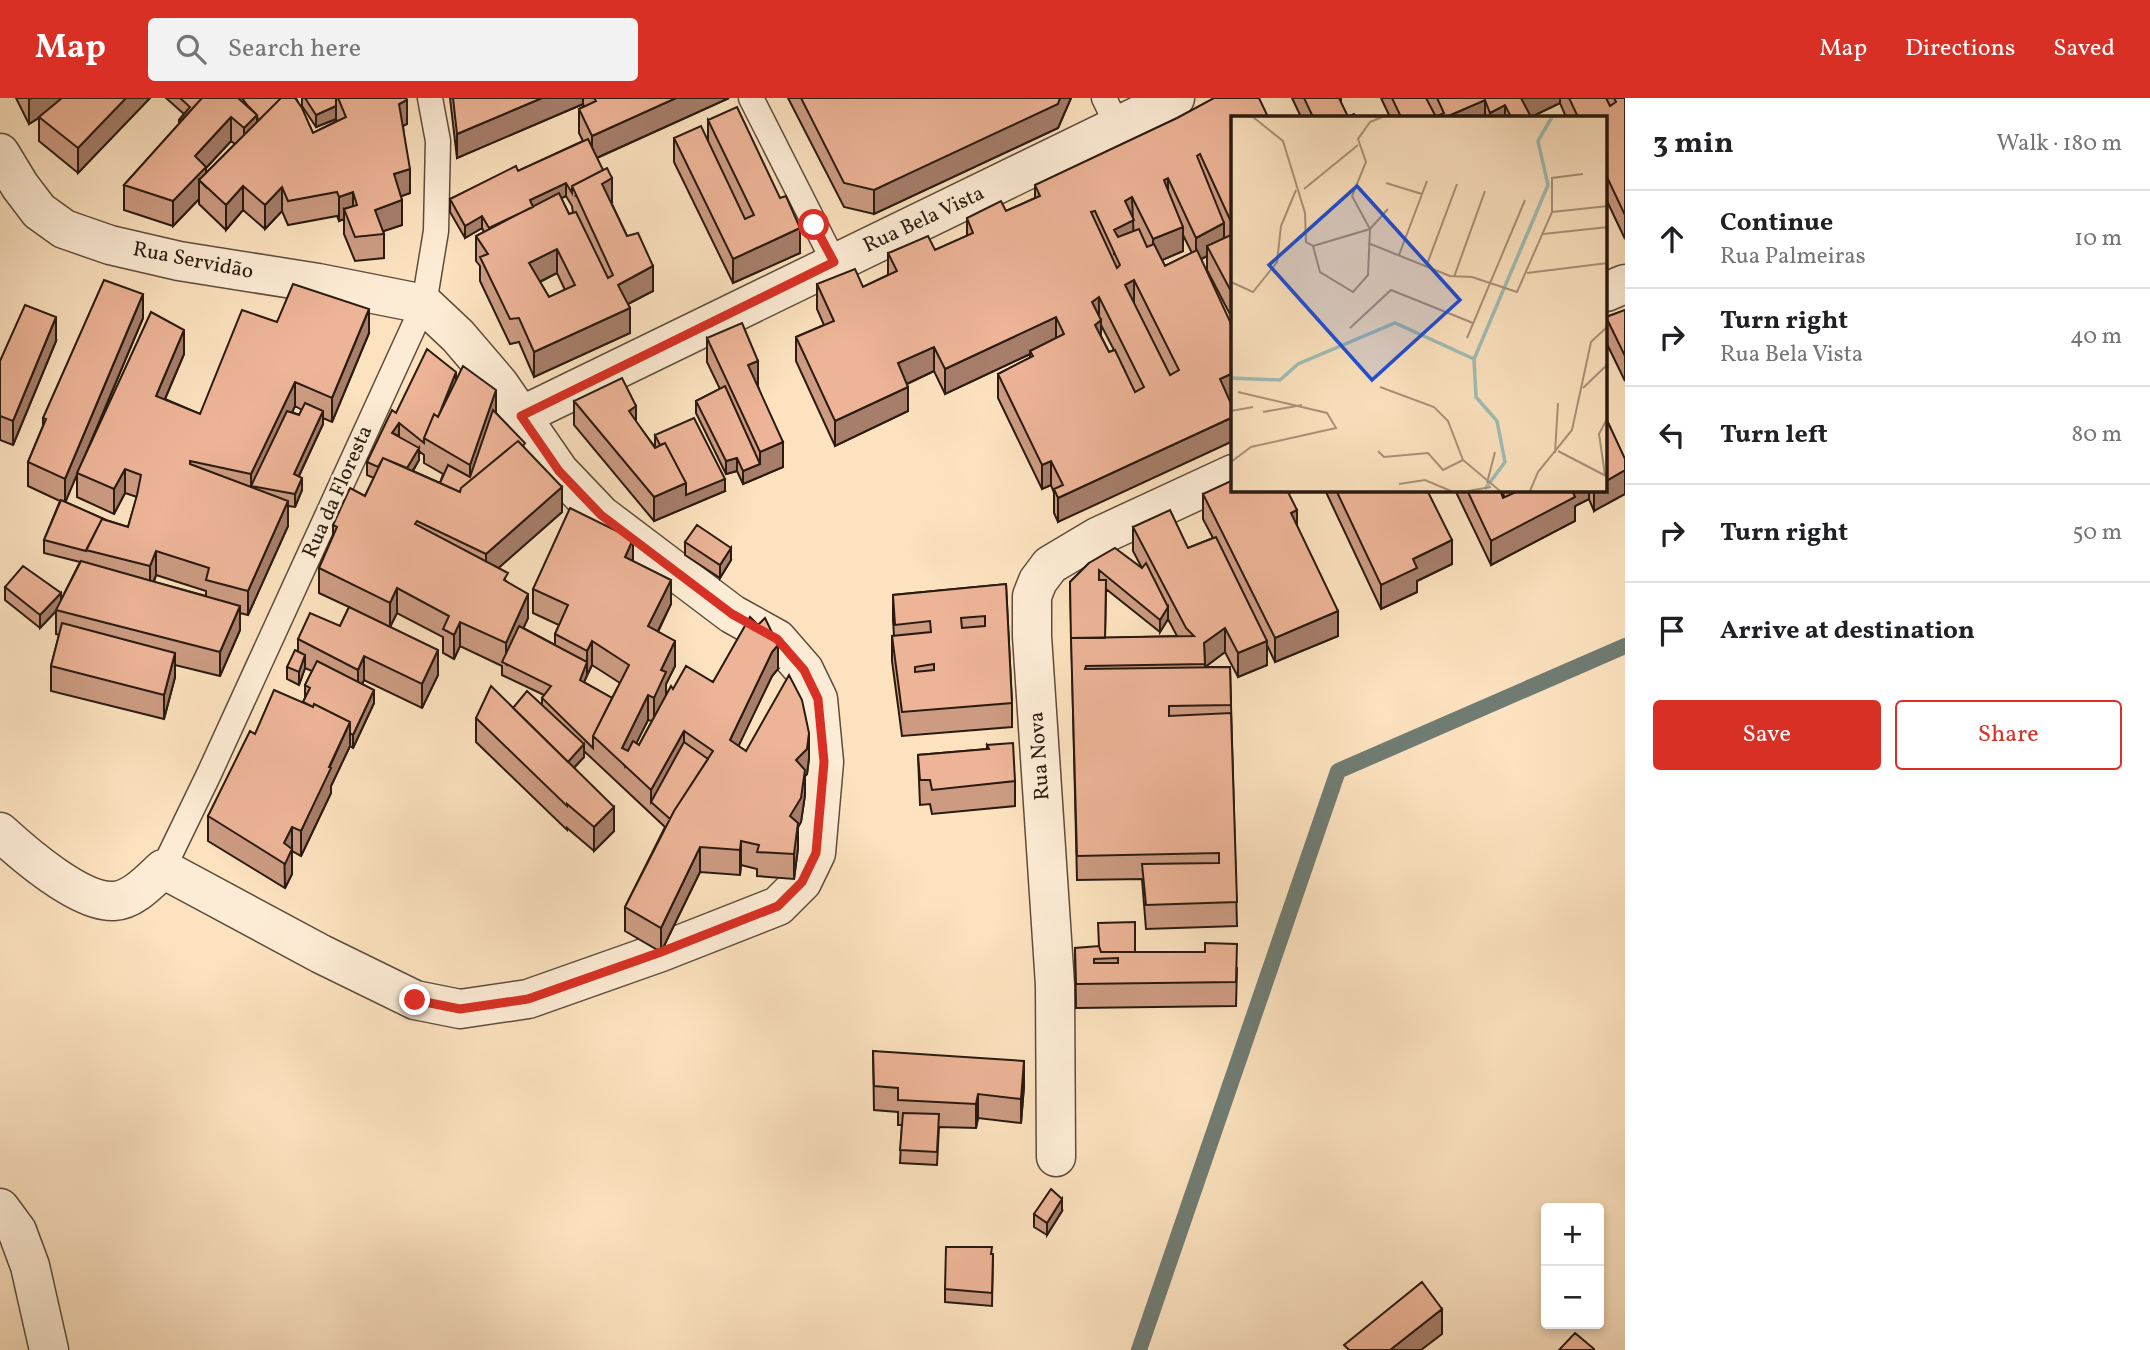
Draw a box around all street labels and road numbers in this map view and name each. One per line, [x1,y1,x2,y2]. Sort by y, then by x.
street label: Rua Bela Vista [859,179,989,261]
street label: Rua Servidão [130,235,256,287]
street label: Rua da Floresta [296,421,380,563]
street label: Rua Nova [1022,711,1058,801]

